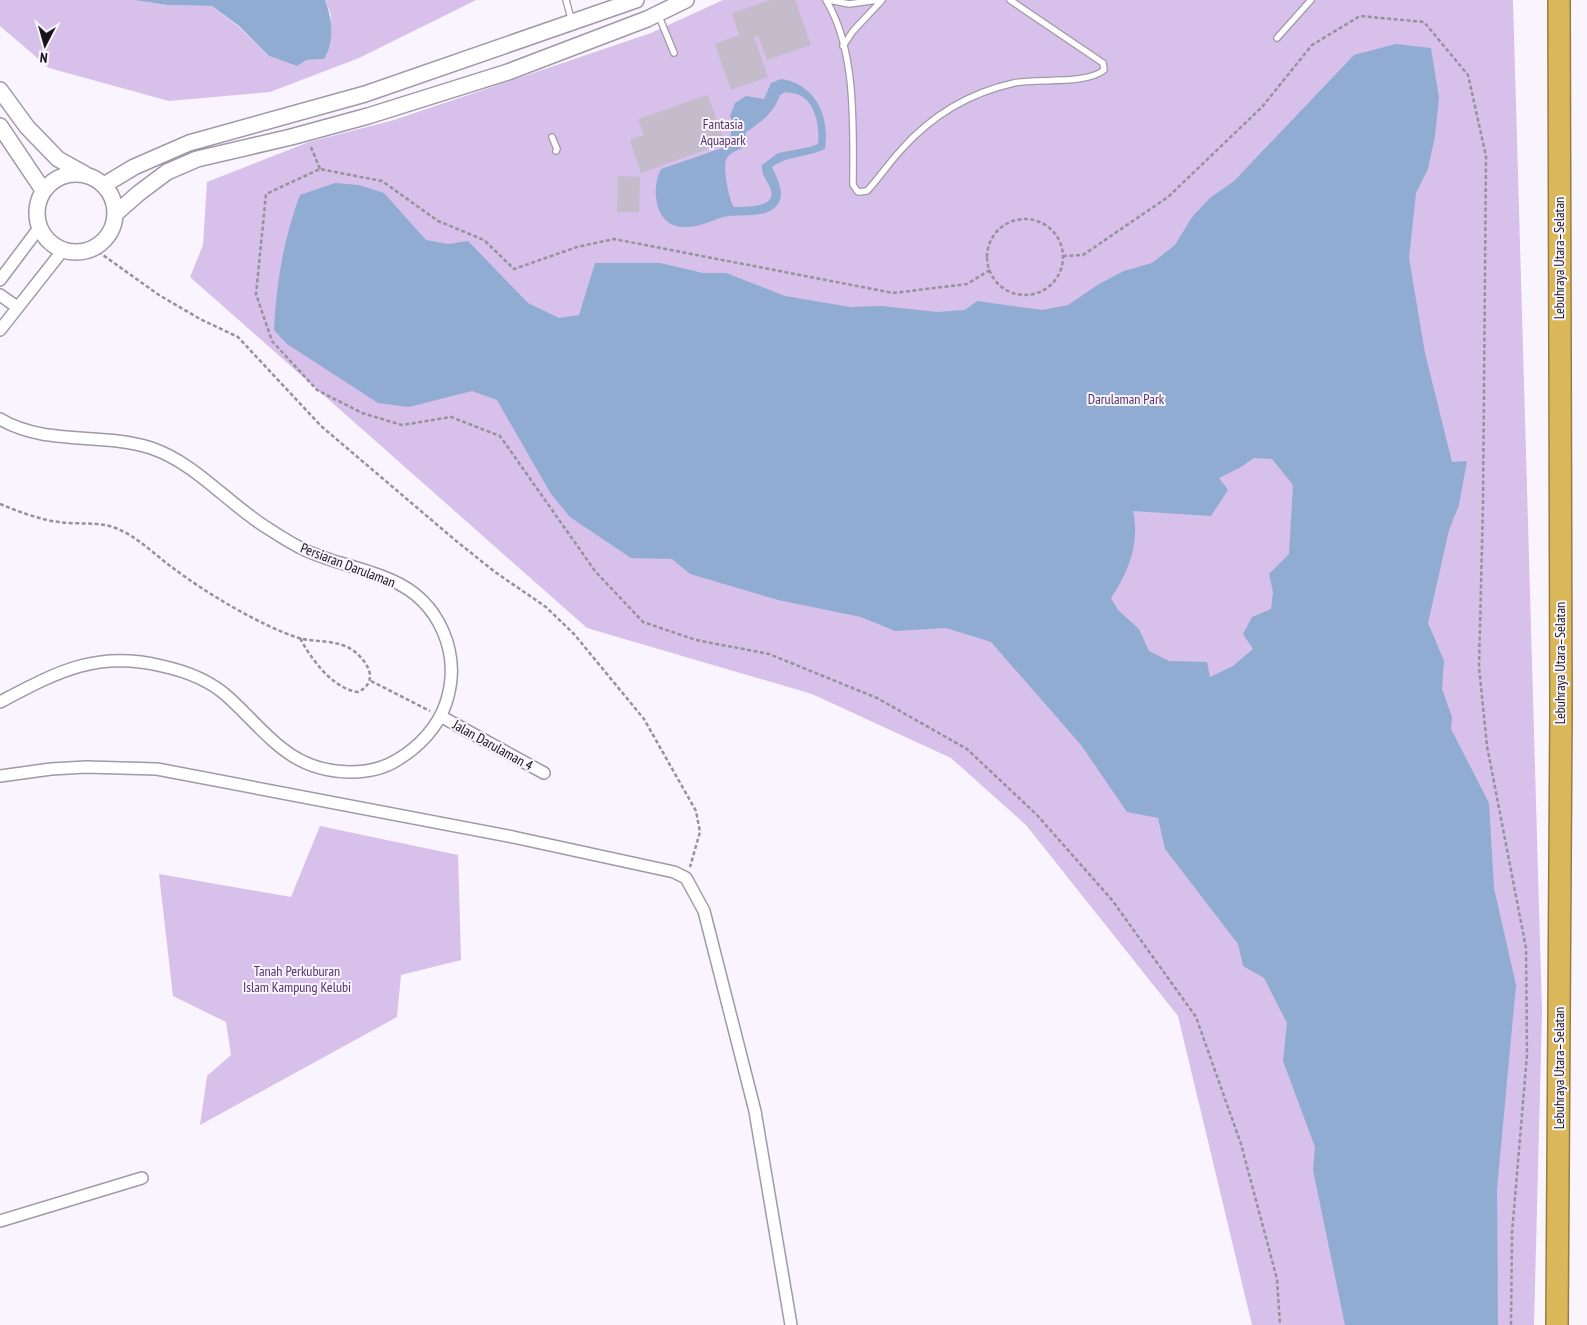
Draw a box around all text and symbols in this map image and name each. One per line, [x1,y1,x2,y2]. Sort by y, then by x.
north arrow [20,20,70,70]
text: N [39,49,48,67]
park label: Fantasia Aquapark [700,115,746,149]
street label: Lebuhraya Utara–Selatan [1550,197,1568,319]
park label: Darulaman Park [1088,390,1165,408]
street label: Persiaran Darulaman [298,539,398,591]
street label: Lebuhraya Utara–Selatan [1551,602,1569,724]
street label: Jalan Darulaman 4 [449,715,537,775]
park label: Tanah Perkuburan Islam Kampung Kelubi [243,962,351,996]
street label: Lebuhraya Utara–Selatan [1550,1007,1568,1129]

